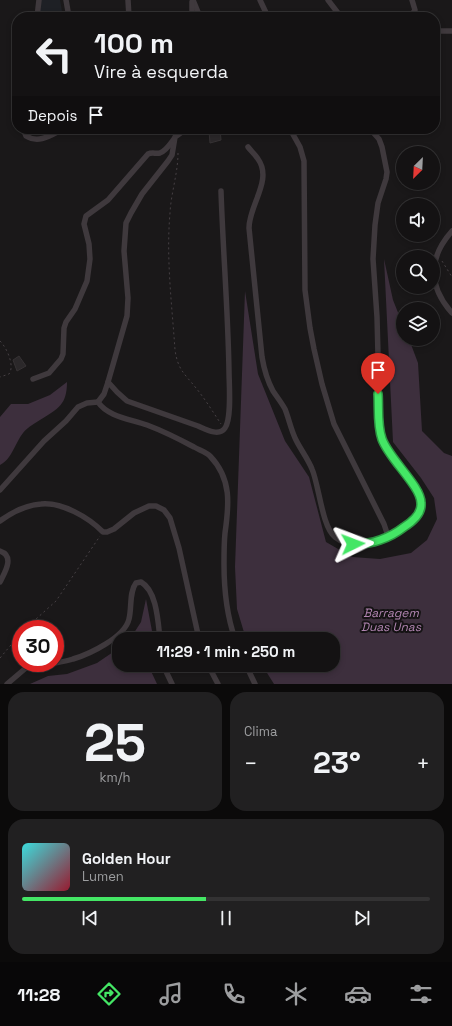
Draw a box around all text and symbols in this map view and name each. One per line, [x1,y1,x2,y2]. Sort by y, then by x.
text: 100 m [94,25,174,61]
icon: left [28,28,80,80]
text: Vire à esquerda [94,60,228,83]
icon: arrive [85,104,107,126]
text: Depois [28,106,77,125]
north arrow [396,146,440,190]
map controls [396,146,440,346]
button: sound [396,198,440,242]
button: search [396,250,440,294]
button: layers [396,302,440,346]
pin [361,353,395,394]
icon: arrive [367,359,389,381]
position arrow [332,523,374,565]
water label: Barragem Duas Unas [361,605,422,635]
speed limit sign: 30 [12,620,64,672]
text: 11:29 · 1 min · 250 m [157,642,295,661]
text: 25 [84,710,146,776]
text: Clima [244,723,277,740]
text: 23° [313,743,361,782]
text: − [244,749,258,777]
text: + [416,749,430,777]
text: km/h [100,769,130,786]
text: Golden Hour [82,849,171,868]
text: Lumen [82,868,124,885]
icon: previous [79,907,101,929]
icon: pause [215,907,237,929]
icon: next [351,907,373,929]
icon: directions [95,980,123,1008]
icon: music [157,980,185,1008]
icon: phone [220,980,248,1008]
icon: climate [282,980,310,1008]
icon: car [344,980,372,1008]
icon: filters [407,980,435,1008]
text: 11:28 [17,983,60,1006]

